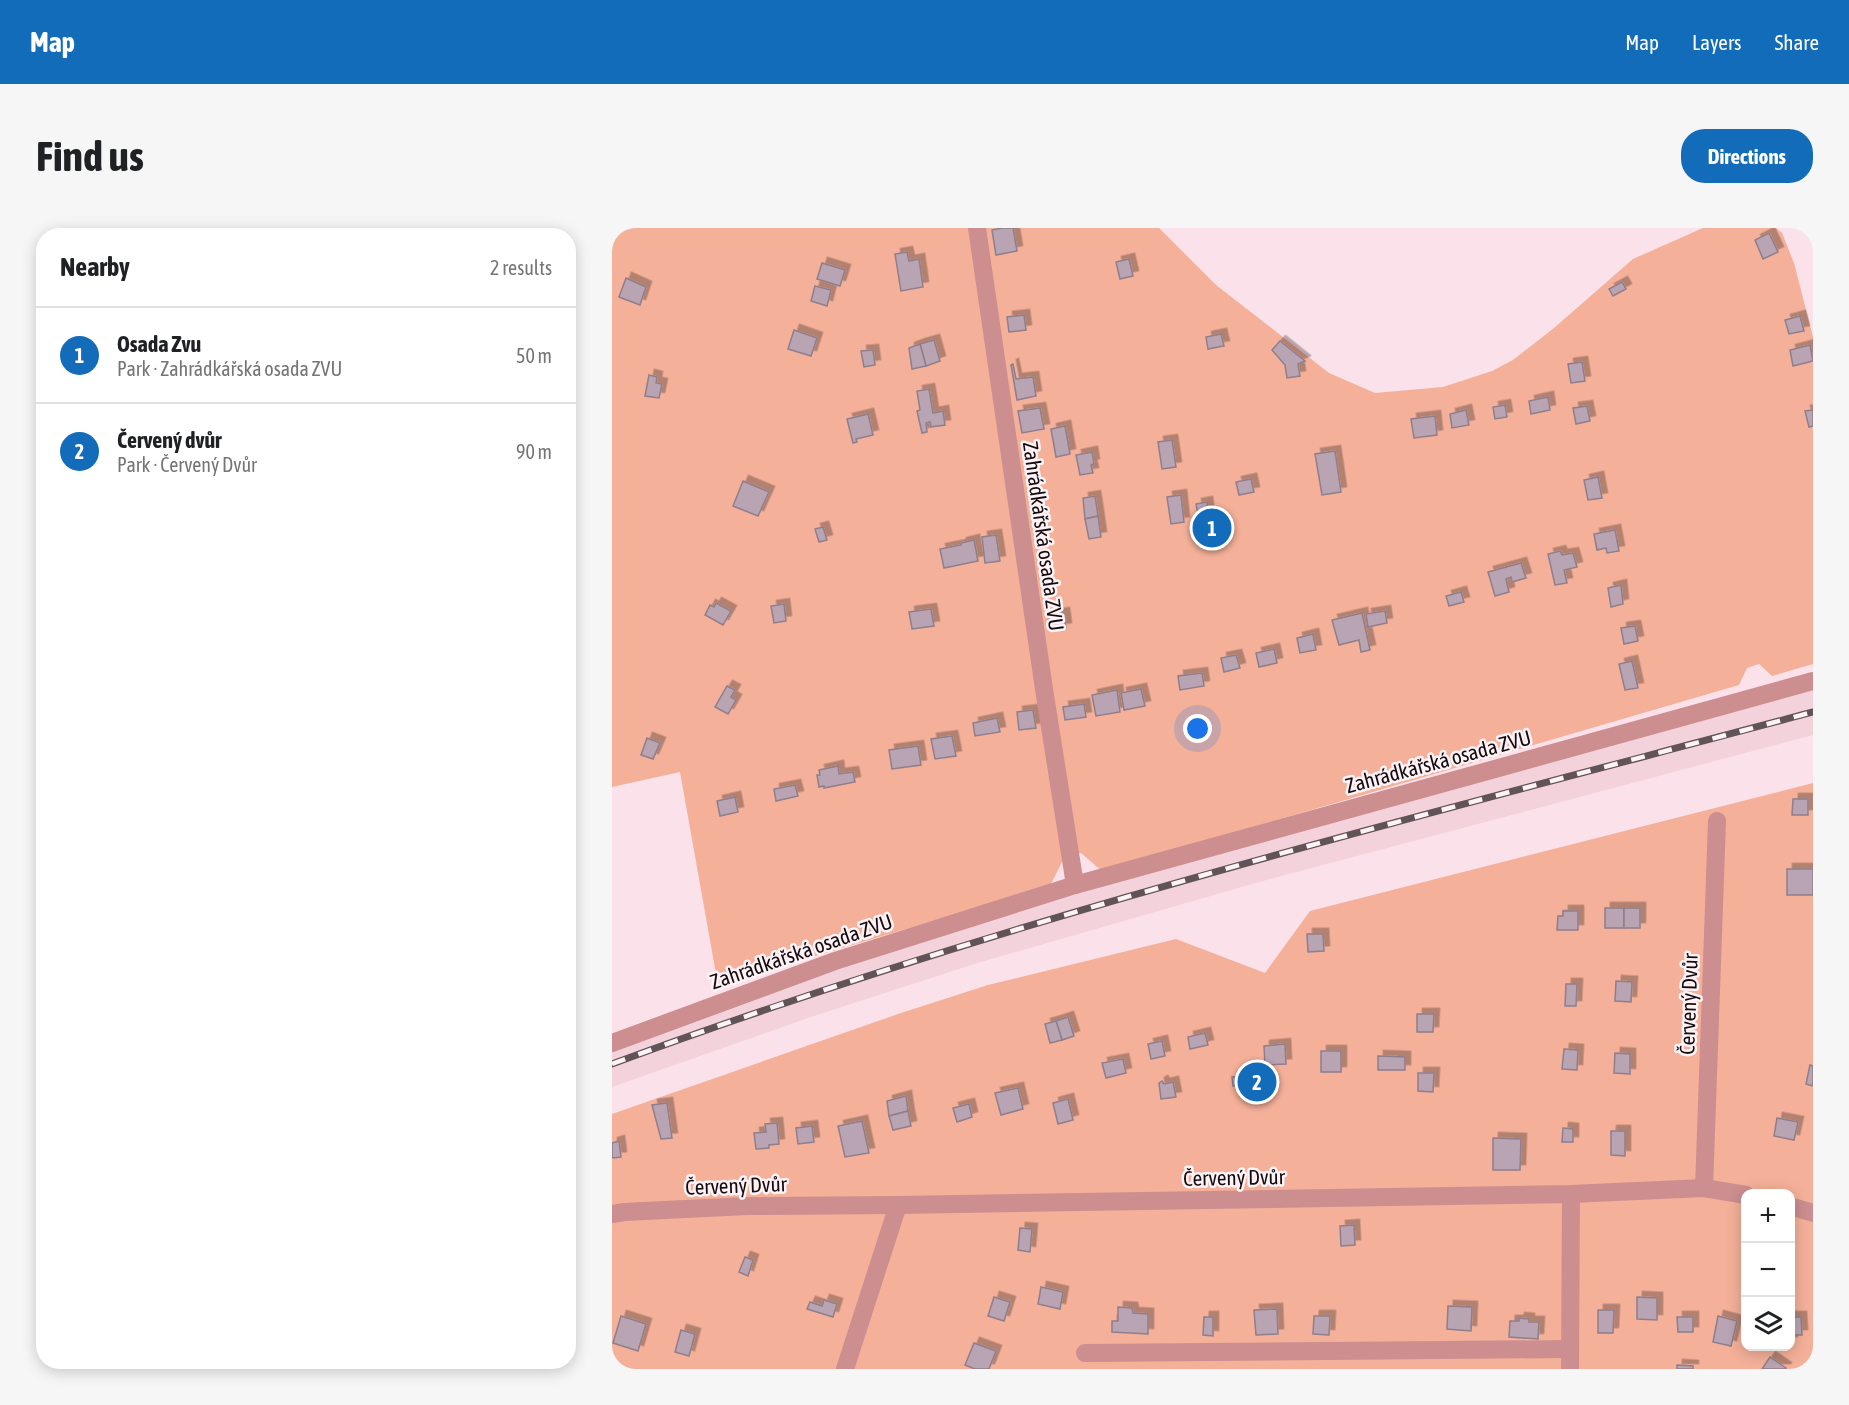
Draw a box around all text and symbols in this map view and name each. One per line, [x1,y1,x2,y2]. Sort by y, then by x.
text: Map [30,26,75,58]
text: Map [1625,30,1659,54]
text: Layers [1692,30,1742,54]
text: Share [1775,30,1819,54]
button: Directions [1681,129,1813,183]
text: Find us [36,132,144,180]
text: Nearby [60,252,130,282]
text: 2 results [490,256,552,279]
text: Osada Zvu [117,331,201,357]
text: 1 [75,344,84,367]
text: 50 m [516,344,552,367]
text: Park · Zahrádkářská osada ZVU [117,357,342,380]
text: Červený dvůr [117,427,222,453]
text: 2 [75,440,84,463]
text: 90 m [516,440,552,463]
street label: Zahrádkářská osada ZVU [1019,440,1069,632]
text: Park · Červený Dvůr [117,453,257,476]
pin: 1 [1192,506,1232,550]
your location [1183,714,1212,743]
street label: Zahrádkářská osada ZVU [1343,725,1533,797]
street label: Zahrádkářská osada ZVU [707,909,895,993]
street label: Červený Dvůr [1674,952,1702,1055]
pin: 2 [1238,1060,1276,1104]
street label: Červený Dvůr [1183,1164,1286,1190]
street label: Červený Dvůr [685,1171,788,1199]
map controls [1741,1189,1795,1351]
button: + [1741,1189,1795,1243]
button: − [1741,1243,1795,1297]
button: layers [1741,1297,1795,1351]

